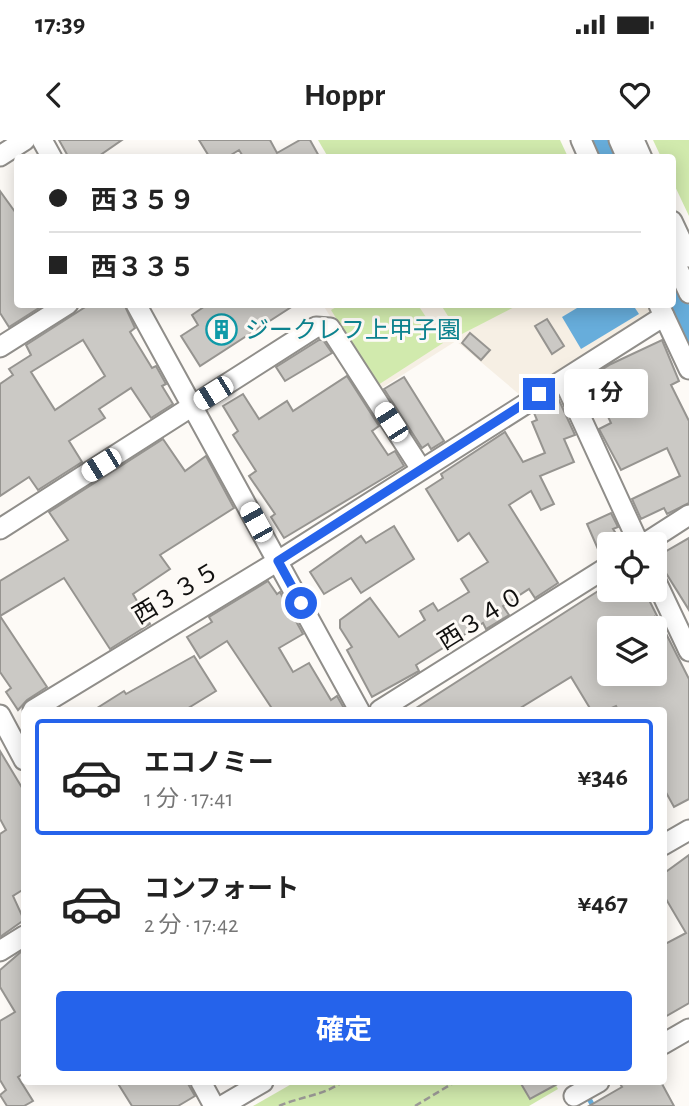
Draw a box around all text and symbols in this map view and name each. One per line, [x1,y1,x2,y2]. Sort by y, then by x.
text: 17:39 [35,11,85,37]
icon: back [35,76,73,114]
icon: heart [616,76,654,114]
text: Hoppr [304,79,385,111]
text: 西３５９ [91,188,195,214]
text: 西３３５ [91,255,195,281]
building icon: ジークレフ上甲子園 [205,313,239,347]
place label: ジークレフ上甲子園 [245,318,461,343]
callout: 1 分 [564,370,648,418]
car [190,373,237,413]
route end [523,378,555,410]
text: 1 分 [589,382,623,405]
car [371,399,412,445]
car [78,445,125,485]
car [237,499,276,545]
map controls [597,532,667,686]
button: locate [597,532,667,602]
street label: 西３３５ [129,559,224,629]
street label: 西３４０ [434,583,529,654]
route start [285,587,317,619]
button: layers [597,616,667,686]
icon: car [60,746,123,809]
text: エコノミー [144,750,274,776]
text: ¥346 [577,764,628,790]
text: 1 分 · 17:41 [144,788,233,811]
icon: car [60,872,123,935]
text: コンフォート [144,876,299,902]
text: ¥467 [577,890,628,916]
text: 2 分 · 17:42 [144,914,238,937]
button: 確定 [56,991,632,1071]

